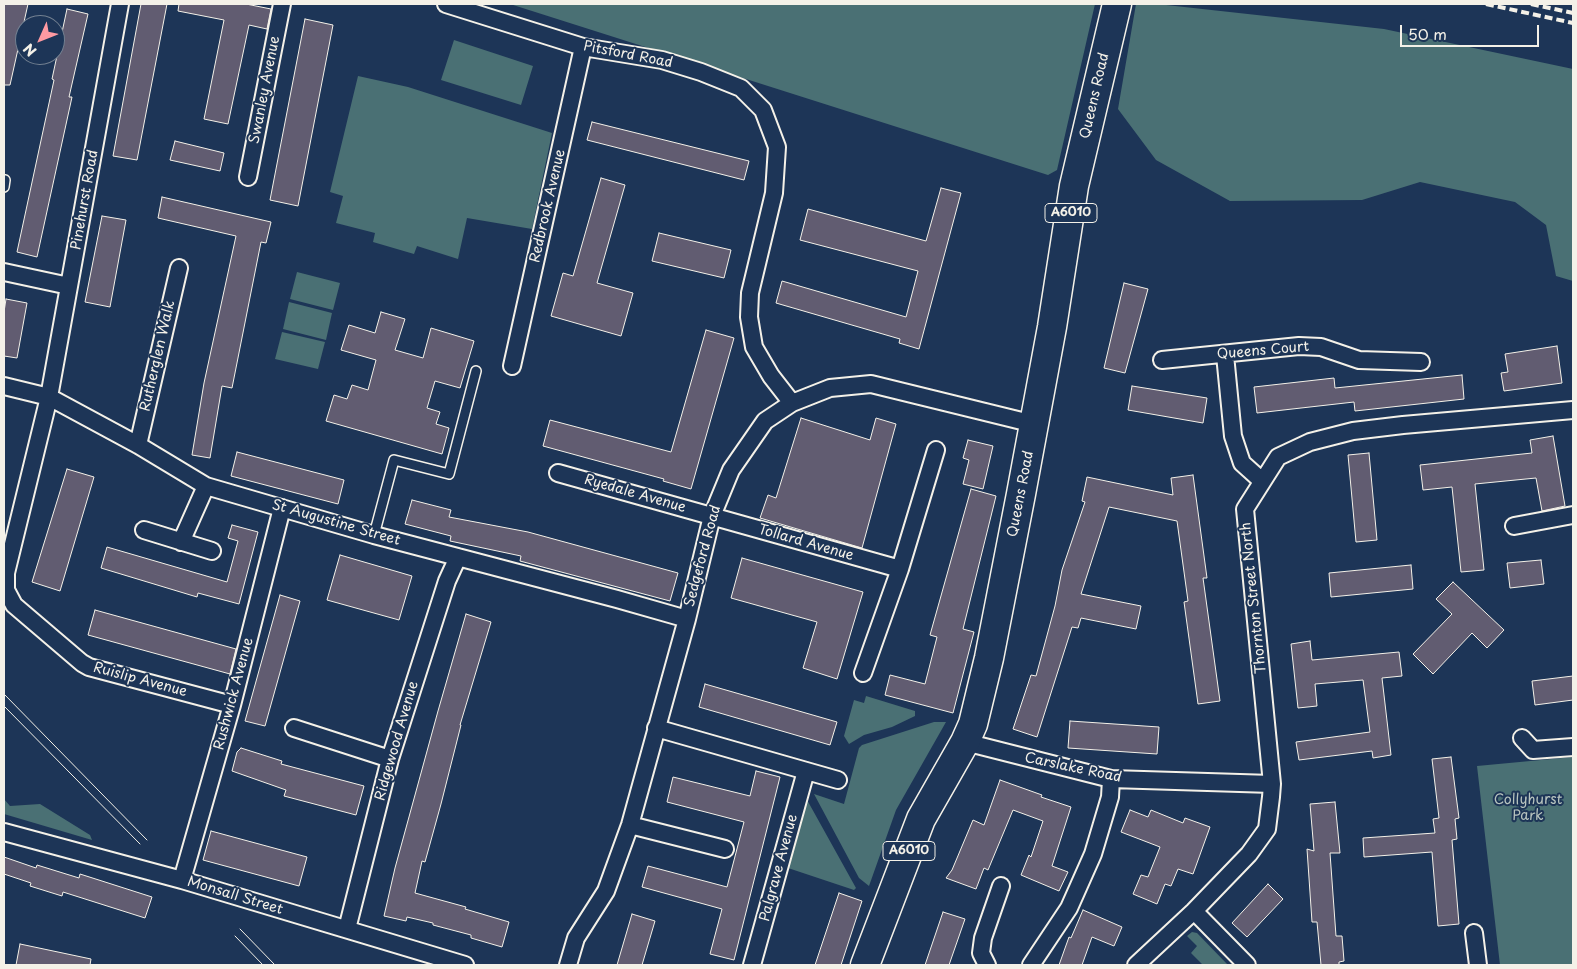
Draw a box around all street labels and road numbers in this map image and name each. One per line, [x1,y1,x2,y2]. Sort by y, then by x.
street label: Swanley Avenue [246,35,284,145]
street label: Pitsford Road [582,38,674,72]
street label: Queens Road [1077,51,1113,141]
street label: Redbrook Avenue [527,148,569,264]
street label: Pinehurst Road [68,149,102,251]
road number: A6010 [1045,204,1097,222]
street label: Rutherglen Walk [137,299,179,413]
street label: Queens Court [1216,339,1310,363]
street label: Queens Road [1004,449,1038,539]
street label: Ryedale Avenue [582,471,688,517]
street label: St Augustine Street [270,497,402,549]
street label: Sedgeford Road [681,503,725,609]
street label: Tollard Avenue [757,521,855,565]
street label: Thornton Street North [1238,521,1270,675]
street label: Rushwick Avenue [211,636,257,752]
street label: Ruislip Avenue [91,659,189,701]
street label: Ridgewood Avenue [372,679,422,803]
street label: Carslake Road [1023,750,1123,786]
street label: Palgrave Avenue [757,813,801,923]
road number: A6010 [883,841,935,860]
street label: Monsall Street [185,873,285,919]

